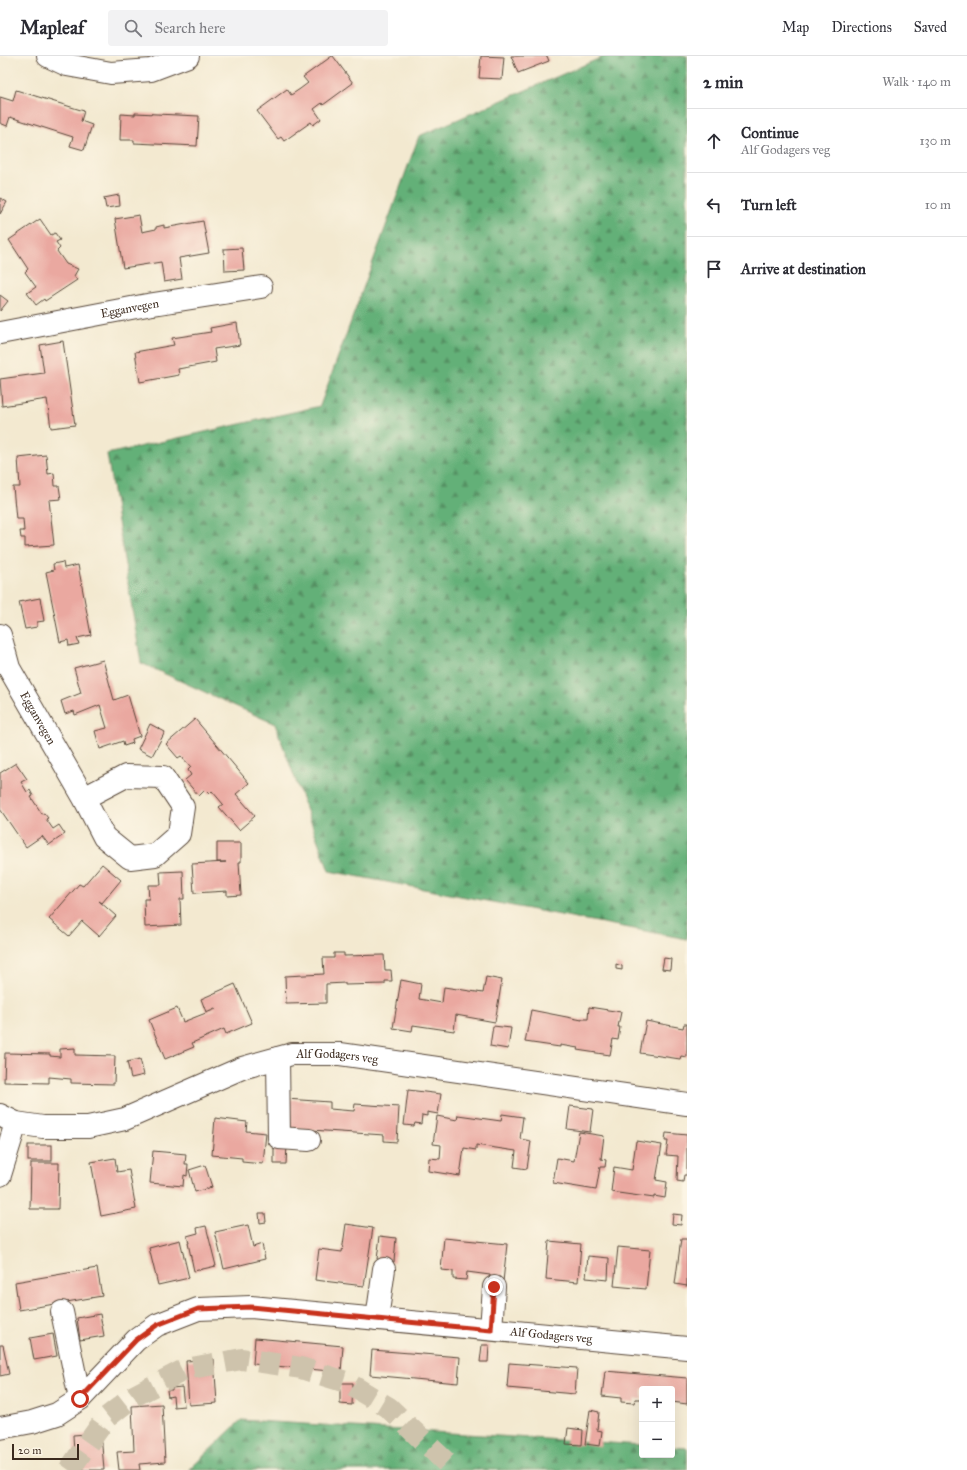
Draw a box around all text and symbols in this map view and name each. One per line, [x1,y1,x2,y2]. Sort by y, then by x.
search box [108,10,388,46]
text: Mapleaf [20,16,84,39]
icon: search [122,17,144,39]
text: Search here [154,19,225,37]
text: Map [782,19,809,36]
text: Directions [831,19,892,36]
text: Saved [914,19,947,36]
text: 2 min [703,72,743,93]
text: Walk · 140 m [882,74,951,90]
text: Continue [741,124,799,142]
icon: ahead [703,130,725,152]
text: 130 m [919,133,951,149]
text: Alf Godagers veg [741,142,830,158]
icon: left [703,194,725,216]
text: Turn left [741,196,797,214]
text: 10 m [925,197,951,213]
icon: arrive [703,258,725,280]
text: Arrive at destination [741,260,866,278]
street label: Egganvegen [99,296,160,321]
street label: Egganvegen [17,689,59,748]
street label: Alf Godagers veg [295,1047,380,1067]
route end [485,1278,503,1296]
street label: Alf Godagers veg [509,1324,593,1347]
map controls [639,1386,675,1458]
button: + [639,1386,675,1422]
route start [71,1390,89,1408]
button: − [639,1422,675,1458]
scale bar [12,1442,79,1461]
text: 20 m [18,1444,41,1457]

